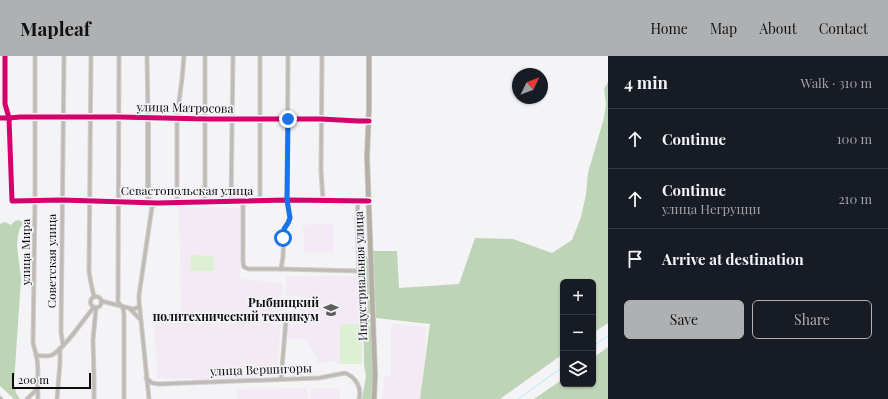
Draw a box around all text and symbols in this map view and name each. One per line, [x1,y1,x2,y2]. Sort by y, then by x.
text: Mapleaf [20,15,91,41]
text: Home [650,19,688,38]
text: Map [710,19,737,38]
text: About [759,19,797,38]
text: Contact [819,19,868,38]
north arrow [512,68,548,104]
text: 4 min [624,71,668,93]
text: Walk · 310 m [801,74,872,91]
street label: улица Матросова [135,98,234,116]
route end [279,110,297,128]
icon: ahead [624,128,646,150]
text: Continue [662,129,726,149]
text: 100 m [837,130,872,147]
text: Continue [662,180,726,200]
street label: Севастопольская улица [121,182,253,198]
icon: ahead [624,188,646,210]
text: 210 m [838,190,872,207]
text: улица Негруцци [662,200,761,217]
street label: Индустриальная улица [350,211,370,341]
street label: Советская улица [43,214,59,308]
street label: улица Мира [17,219,33,286]
route start [274,229,292,247]
icon: arrive [624,248,646,270]
text: Arrive at destination [662,249,804,269]
map controls [560,279,596,387]
button: + [560,279,596,315]
place label: Рыбницкий политехнический техникум [153,294,319,324]
button: Save [624,300,744,339]
button: Share [752,300,872,339]
school or university icon: Рыбницкий политехнический техникум [322,301,340,319]
button: − [560,315,596,351]
button: layers [560,351,596,387]
street label: улица Вершигоры [209,359,312,379]
scale bar [12,371,91,390]
text: 200 m [18,372,49,387]

